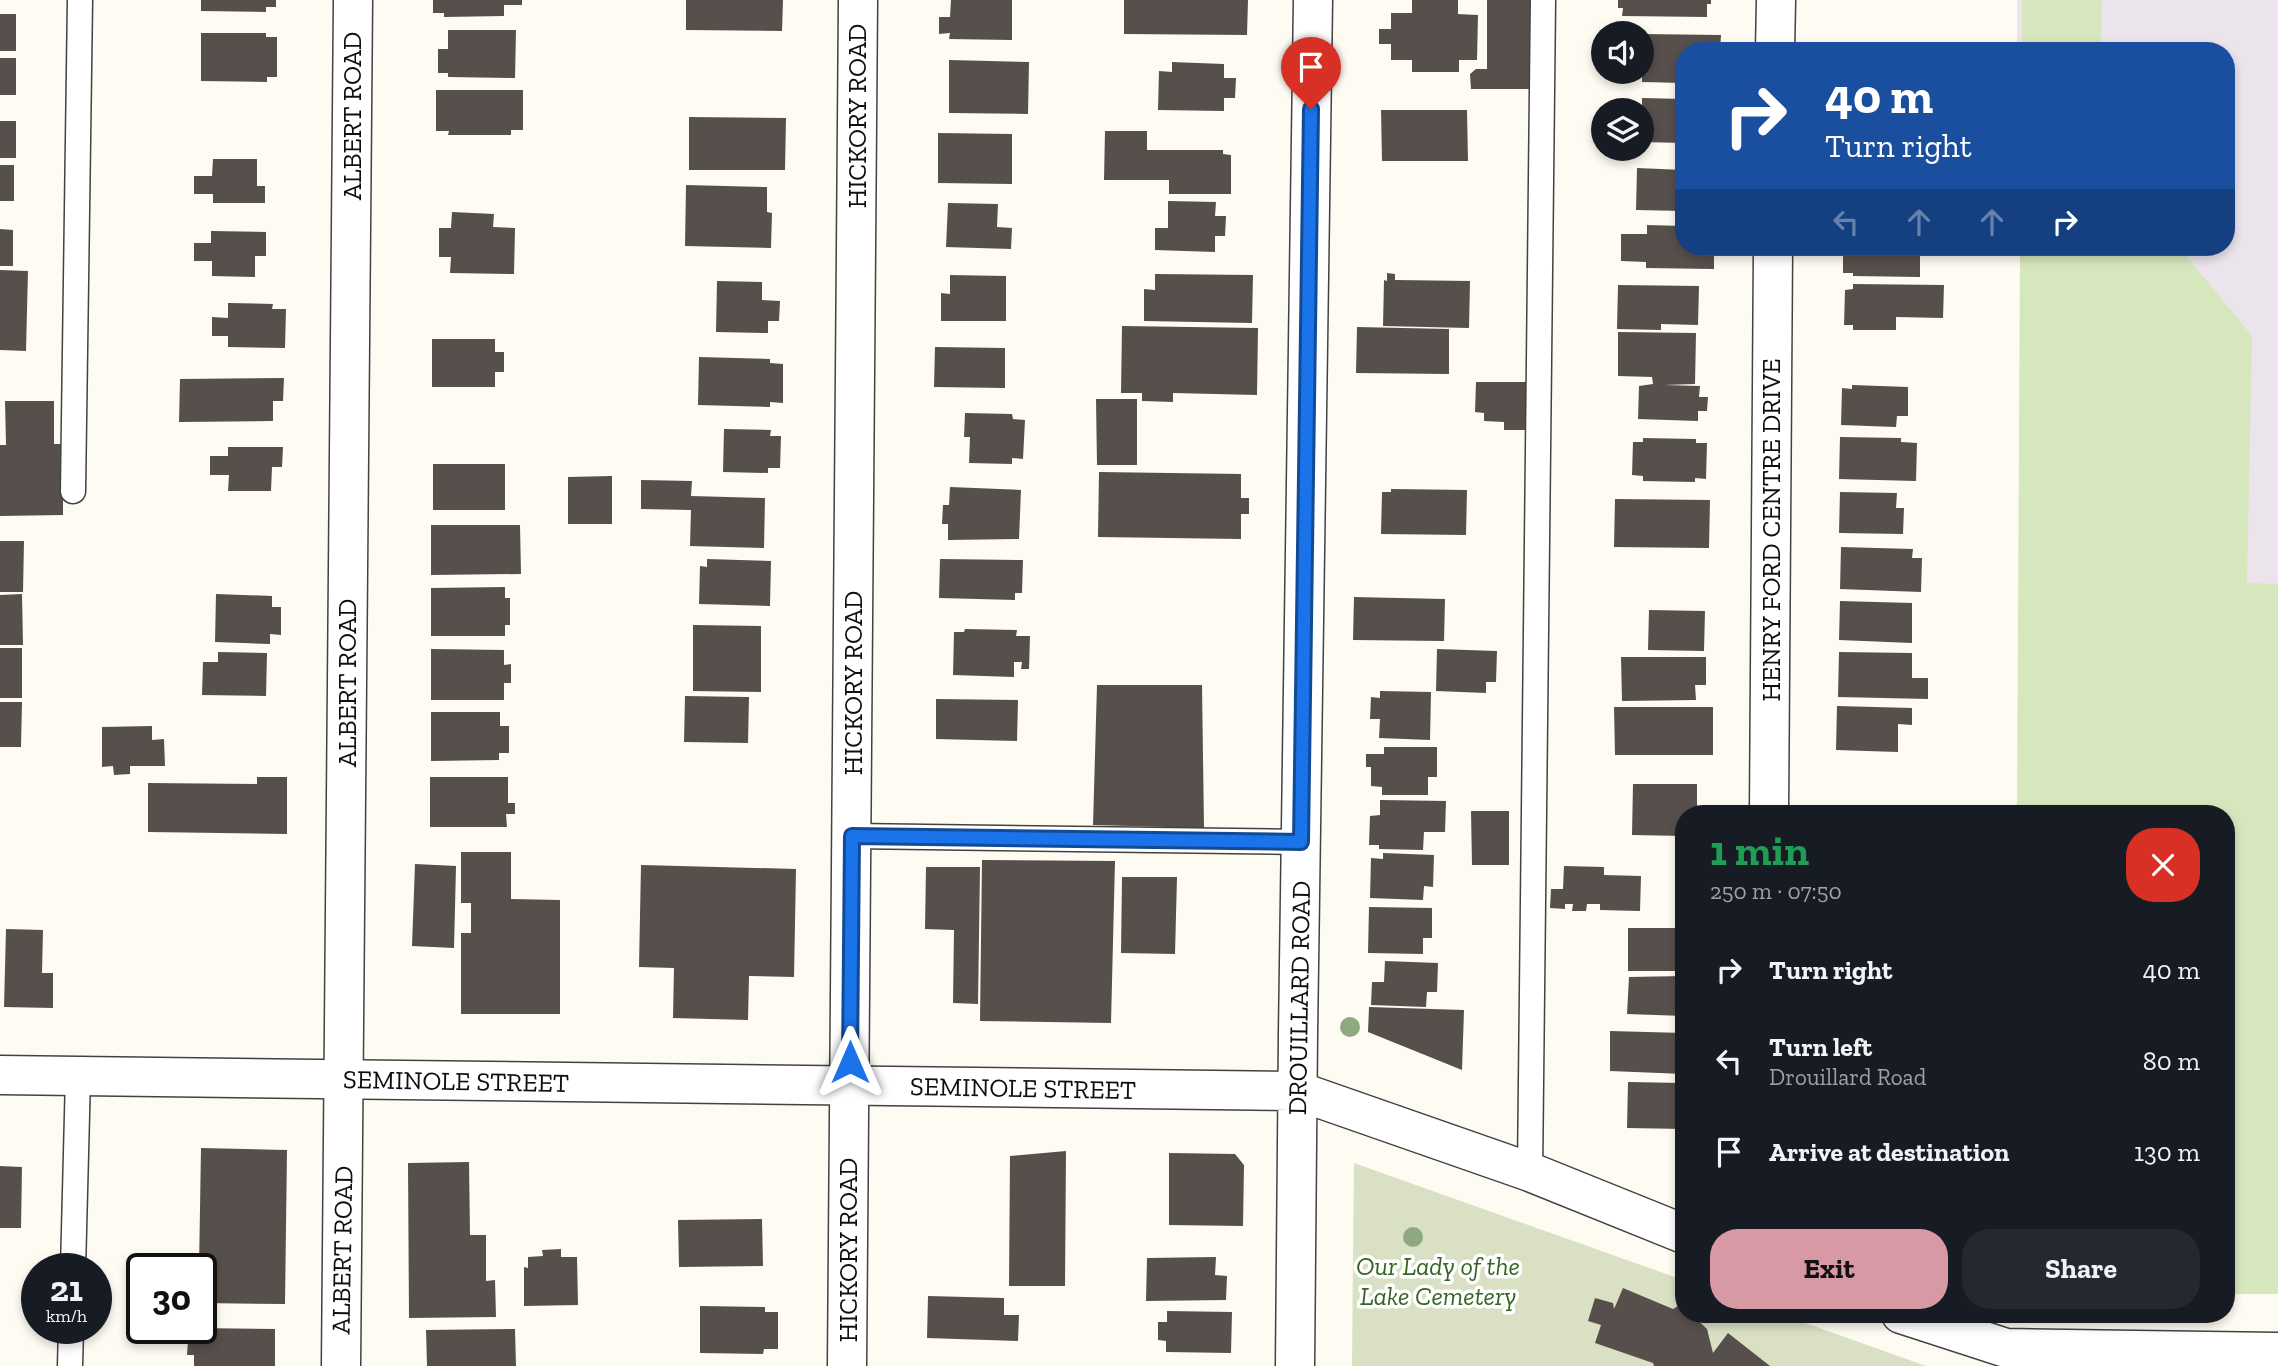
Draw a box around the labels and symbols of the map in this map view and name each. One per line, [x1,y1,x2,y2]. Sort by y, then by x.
street label: HICKORY ROAD [841,24,873,208]
street label: ALBERT ROAD [336,32,368,200]
pin [1281,37,1341,109]
street label: HENRY FORD CENTRE DRIVE [1755,358,1787,702]
street label: HICKORY ROAD [837,591,869,775]
street label: ALBERT ROAD [331,599,363,767]
street label: DROUILLARD ROAD [1281,881,1317,1115]
position arrow [813,1025,887,1099]
street label: SEMINOLE STREET [343,1063,569,1099]
street label: SEMINOLE STREET [910,1070,1136,1106]
street label: HICKORY ROAD [832,1158,864,1342]
street label: ALBERT ROAD [325,1165,359,1335]
park label: Our Lady of the Lake Cemetery [1356,1250,1520,1312]
speed limit sign: 30 [126,1253,217,1344]

